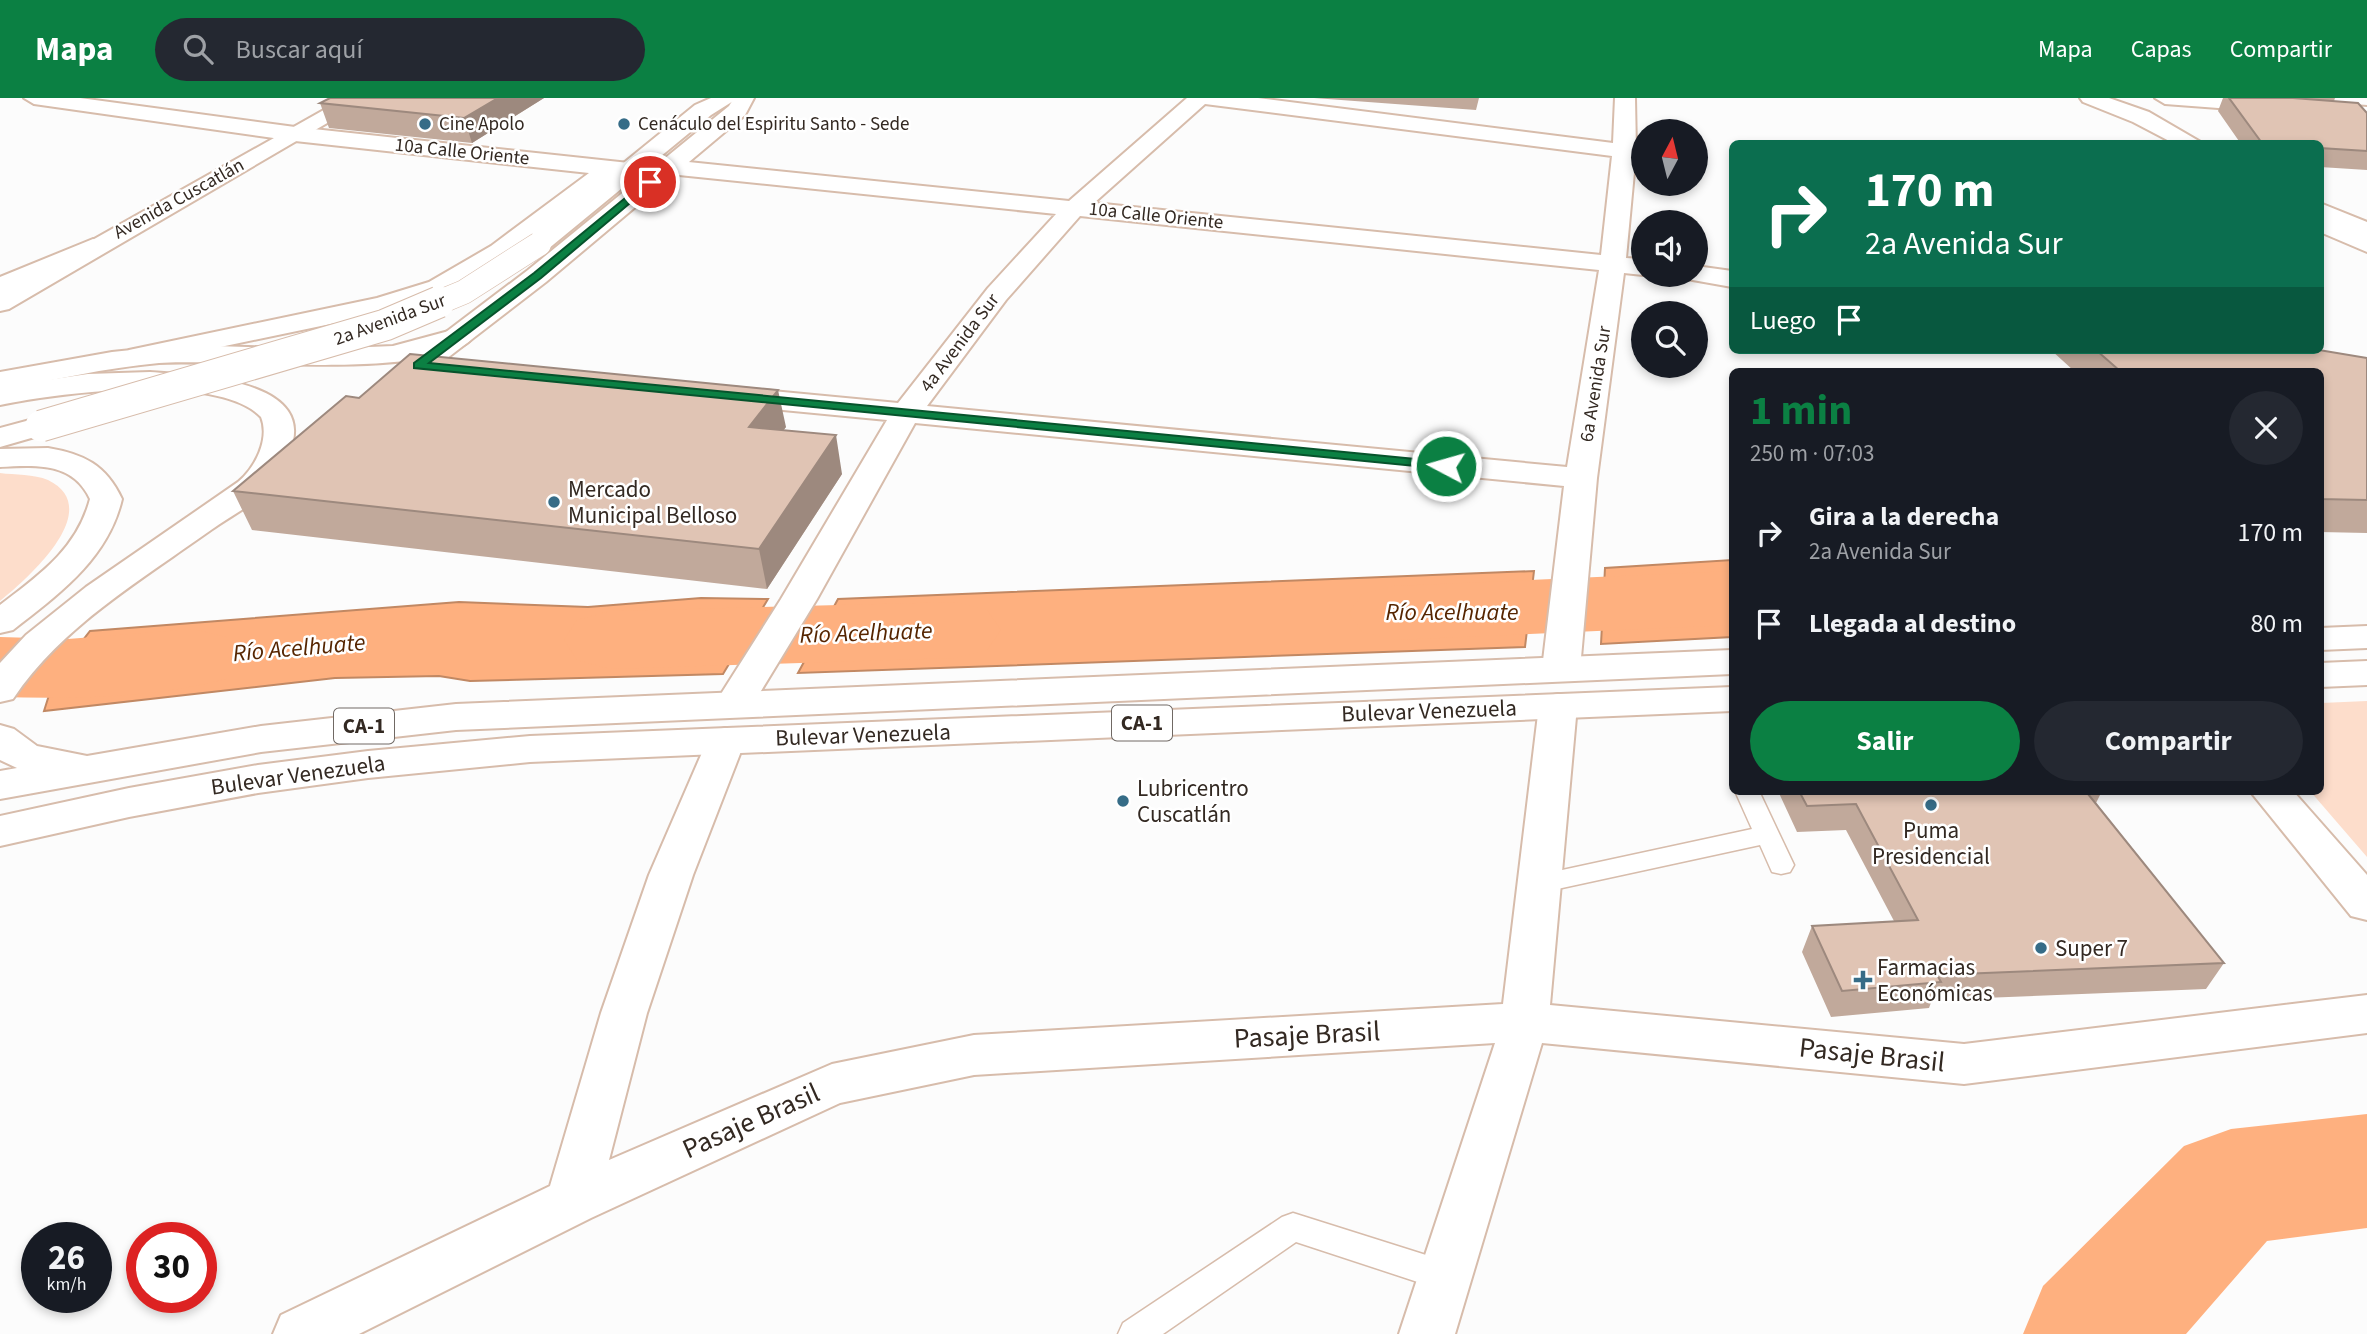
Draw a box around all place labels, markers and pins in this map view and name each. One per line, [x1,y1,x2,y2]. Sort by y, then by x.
place label: Cine Apolo [439,111,524,138]
place label: Cenáculo del Espiritu Santo - Sede [638,111,909,138]
marker: Cine Apolo [417,116,433,132]
marker: Cenáculo del Espiritu Santo - Sede [616,116,632,132]
pin [620,152,680,212]
place label: Mercado Municipal Belloso [568,473,737,532]
marker: Mercado Municipal Belloso [546,494,562,510]
place label: Lubricentro Cuscatlán [1137,772,1249,831]
marker: Lubricentro Cuscatlán [1115,793,1131,809]
marker: Puma Presidencial [1923,797,1939,813]
place label: Puma Presidencial [1872,814,1990,873]
place label: Super 7 [2055,932,2128,965]
marker: Super 7 [2033,940,2049,956]
place label: Farmacias Económicas [1877,951,1993,1010]
marker: Farmacias Económicas [1855,972,1871,988]

